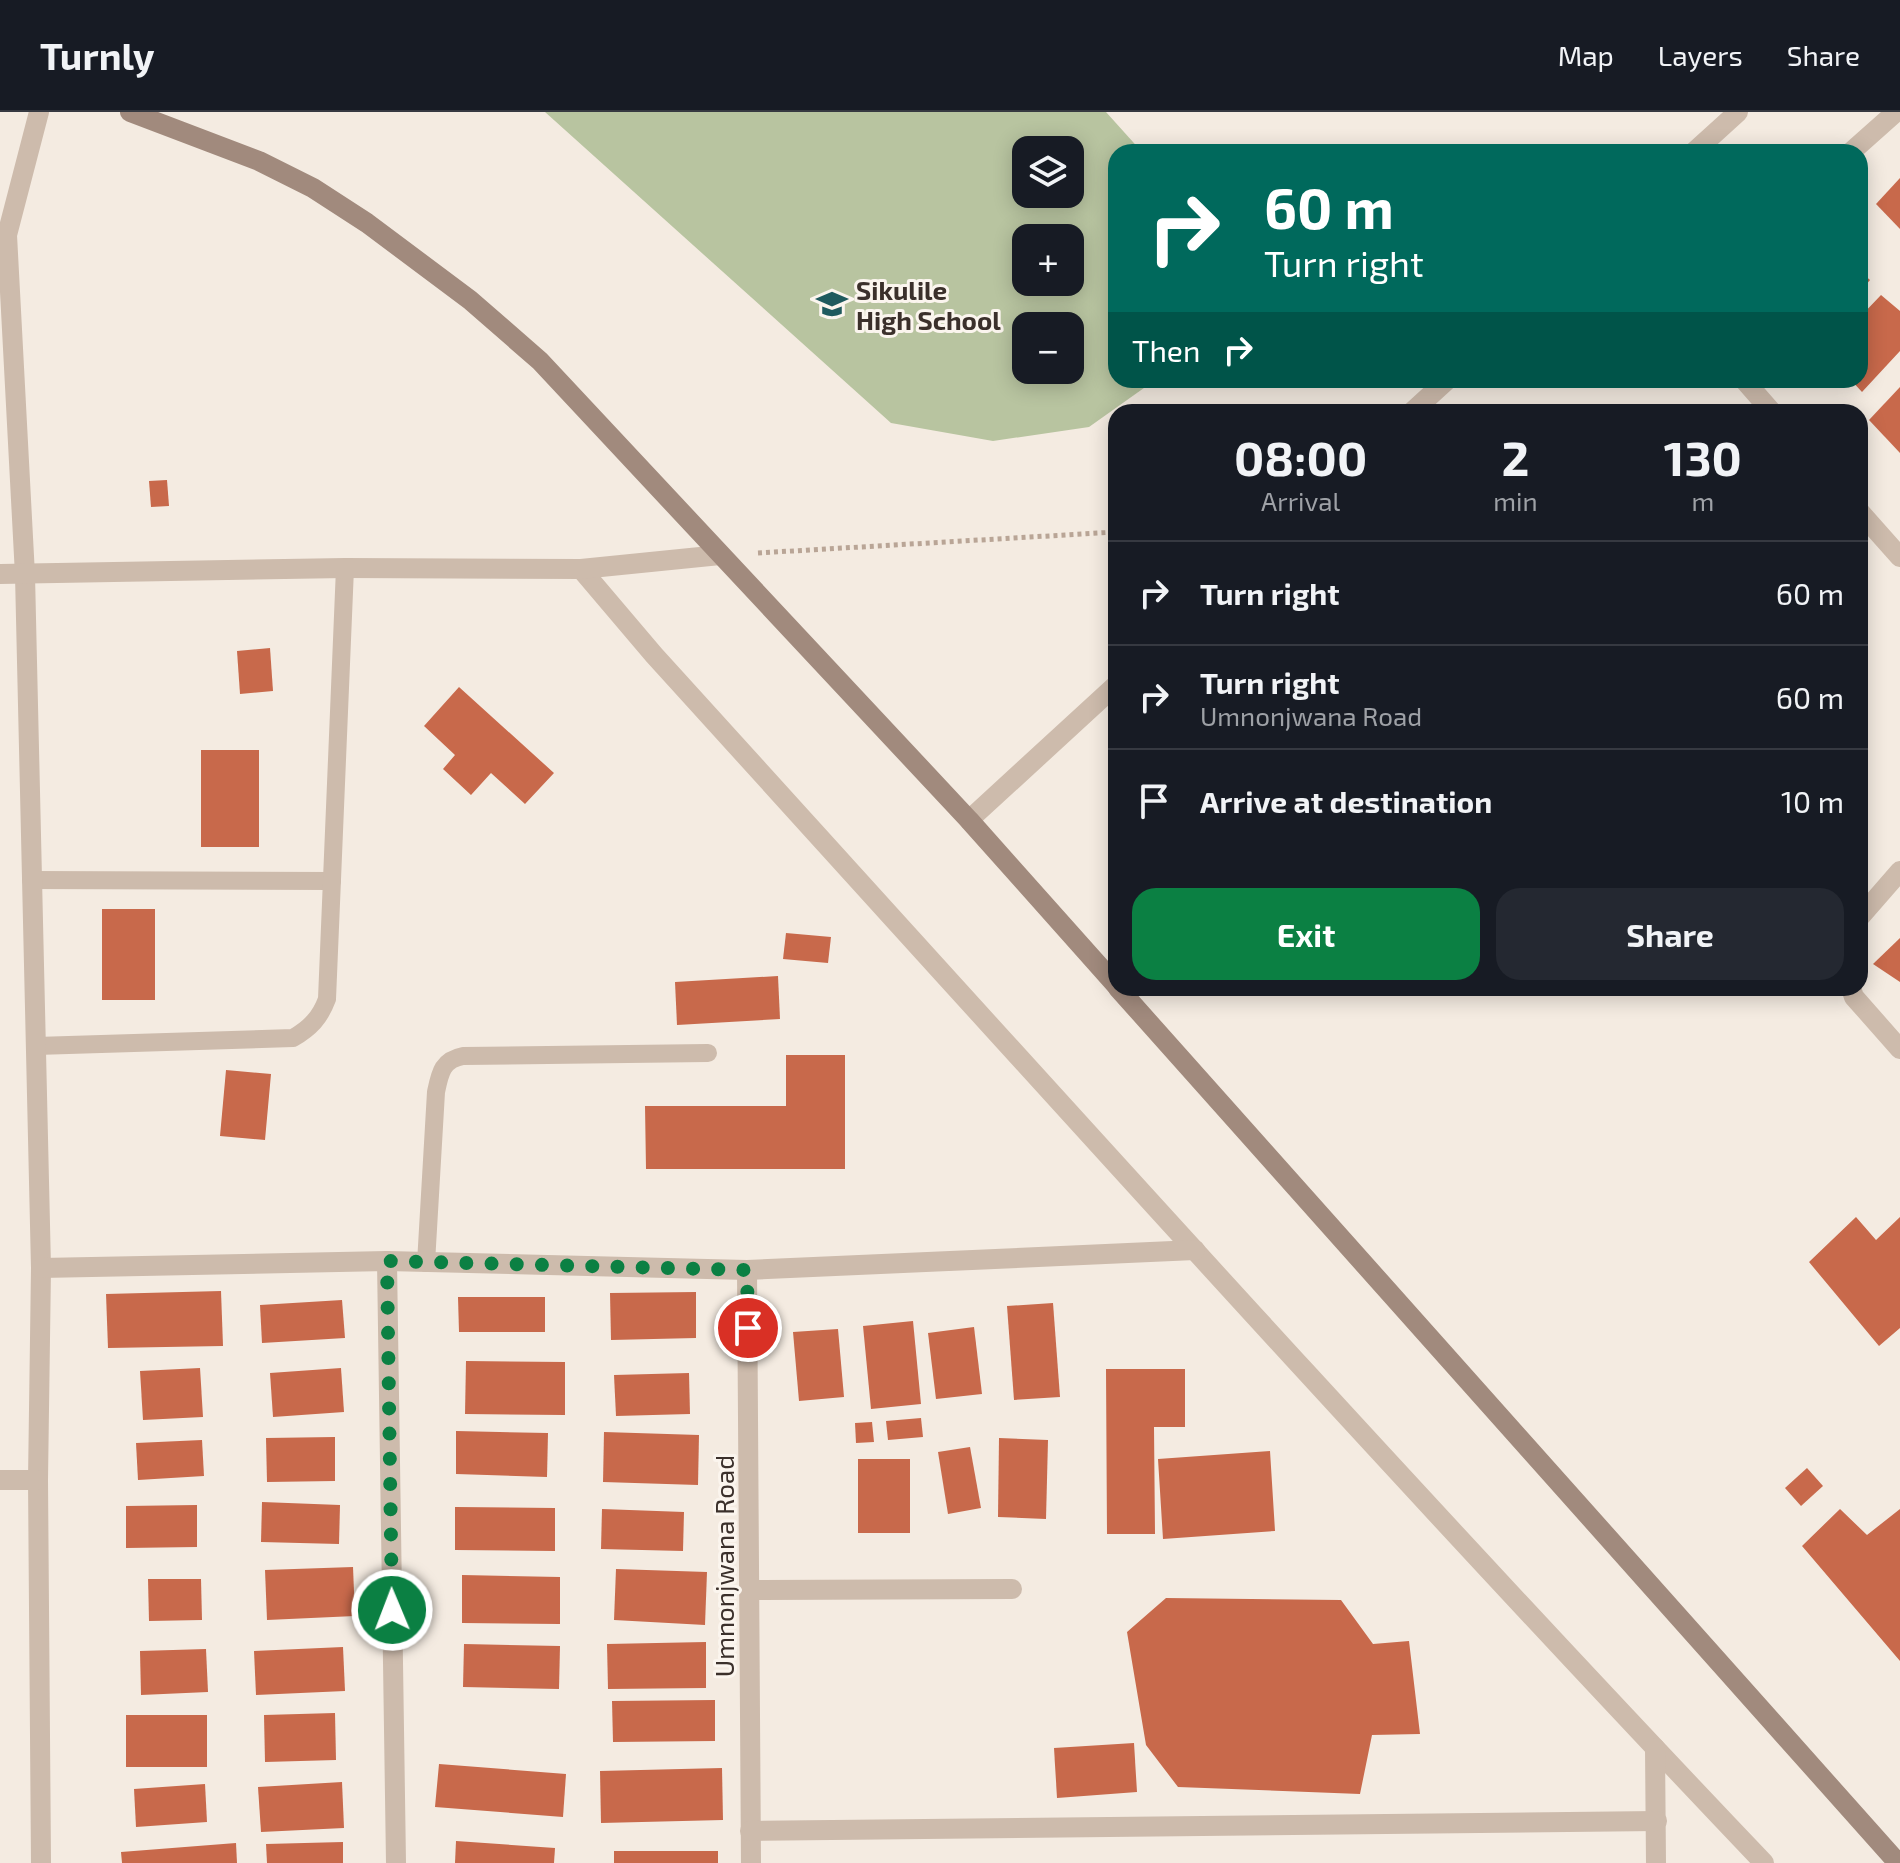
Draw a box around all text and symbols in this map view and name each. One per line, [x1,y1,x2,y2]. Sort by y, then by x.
text: Turnly [40,32,155,78]
text: Map [1558,38,1614,72]
text: Layers [1658,38,1743,72]
text: Share [1787,38,1860,72]
map controls [1012,136,1084,384]
button: layers [1012,136,1084,208]
text: 60 m [1264,173,1394,240]
icon: right [1132,176,1236,280]
button: + [1012,224,1084,296]
text: Turn right [1264,241,1424,284]
place label: Sikulile High School [856,274,1001,335]
school or university icon: Sikulile High School [815,287,849,321]
button: − [1012,312,1084,384]
icon: right [1216,328,1260,372]
text: Then [1132,332,1200,368]
text: 08:00 [1234,428,1367,486]
text: 2 [1501,428,1529,486]
text: 130 [1664,428,1742,486]
text: Arrival [1261,485,1340,516]
text: min [1493,485,1538,516]
text: m [1691,485,1714,516]
icon: right [1132,571,1176,615]
text: Turn right [1200,575,1340,611]
text: 60 m [1776,575,1844,611]
text: Turn right [1200,664,1340,700]
icon: right [1132,675,1176,719]
text: 60 m [1776,679,1844,715]
text: Umnonjwana Road [1200,700,1422,731]
icon: arrive [1132,779,1176,823]
text: Arrive at destination [1200,783,1492,819]
text: 10 m [1781,783,1844,819]
button: Exit [1132,888,1480,980]
button: Share [1496,888,1844,980]
pin [714,1294,782,1362]
icon: arrive [726,1306,770,1350]
street label: Umnonjwana Road [708,1455,739,1677]
position arrow [350,1568,434,1652]

